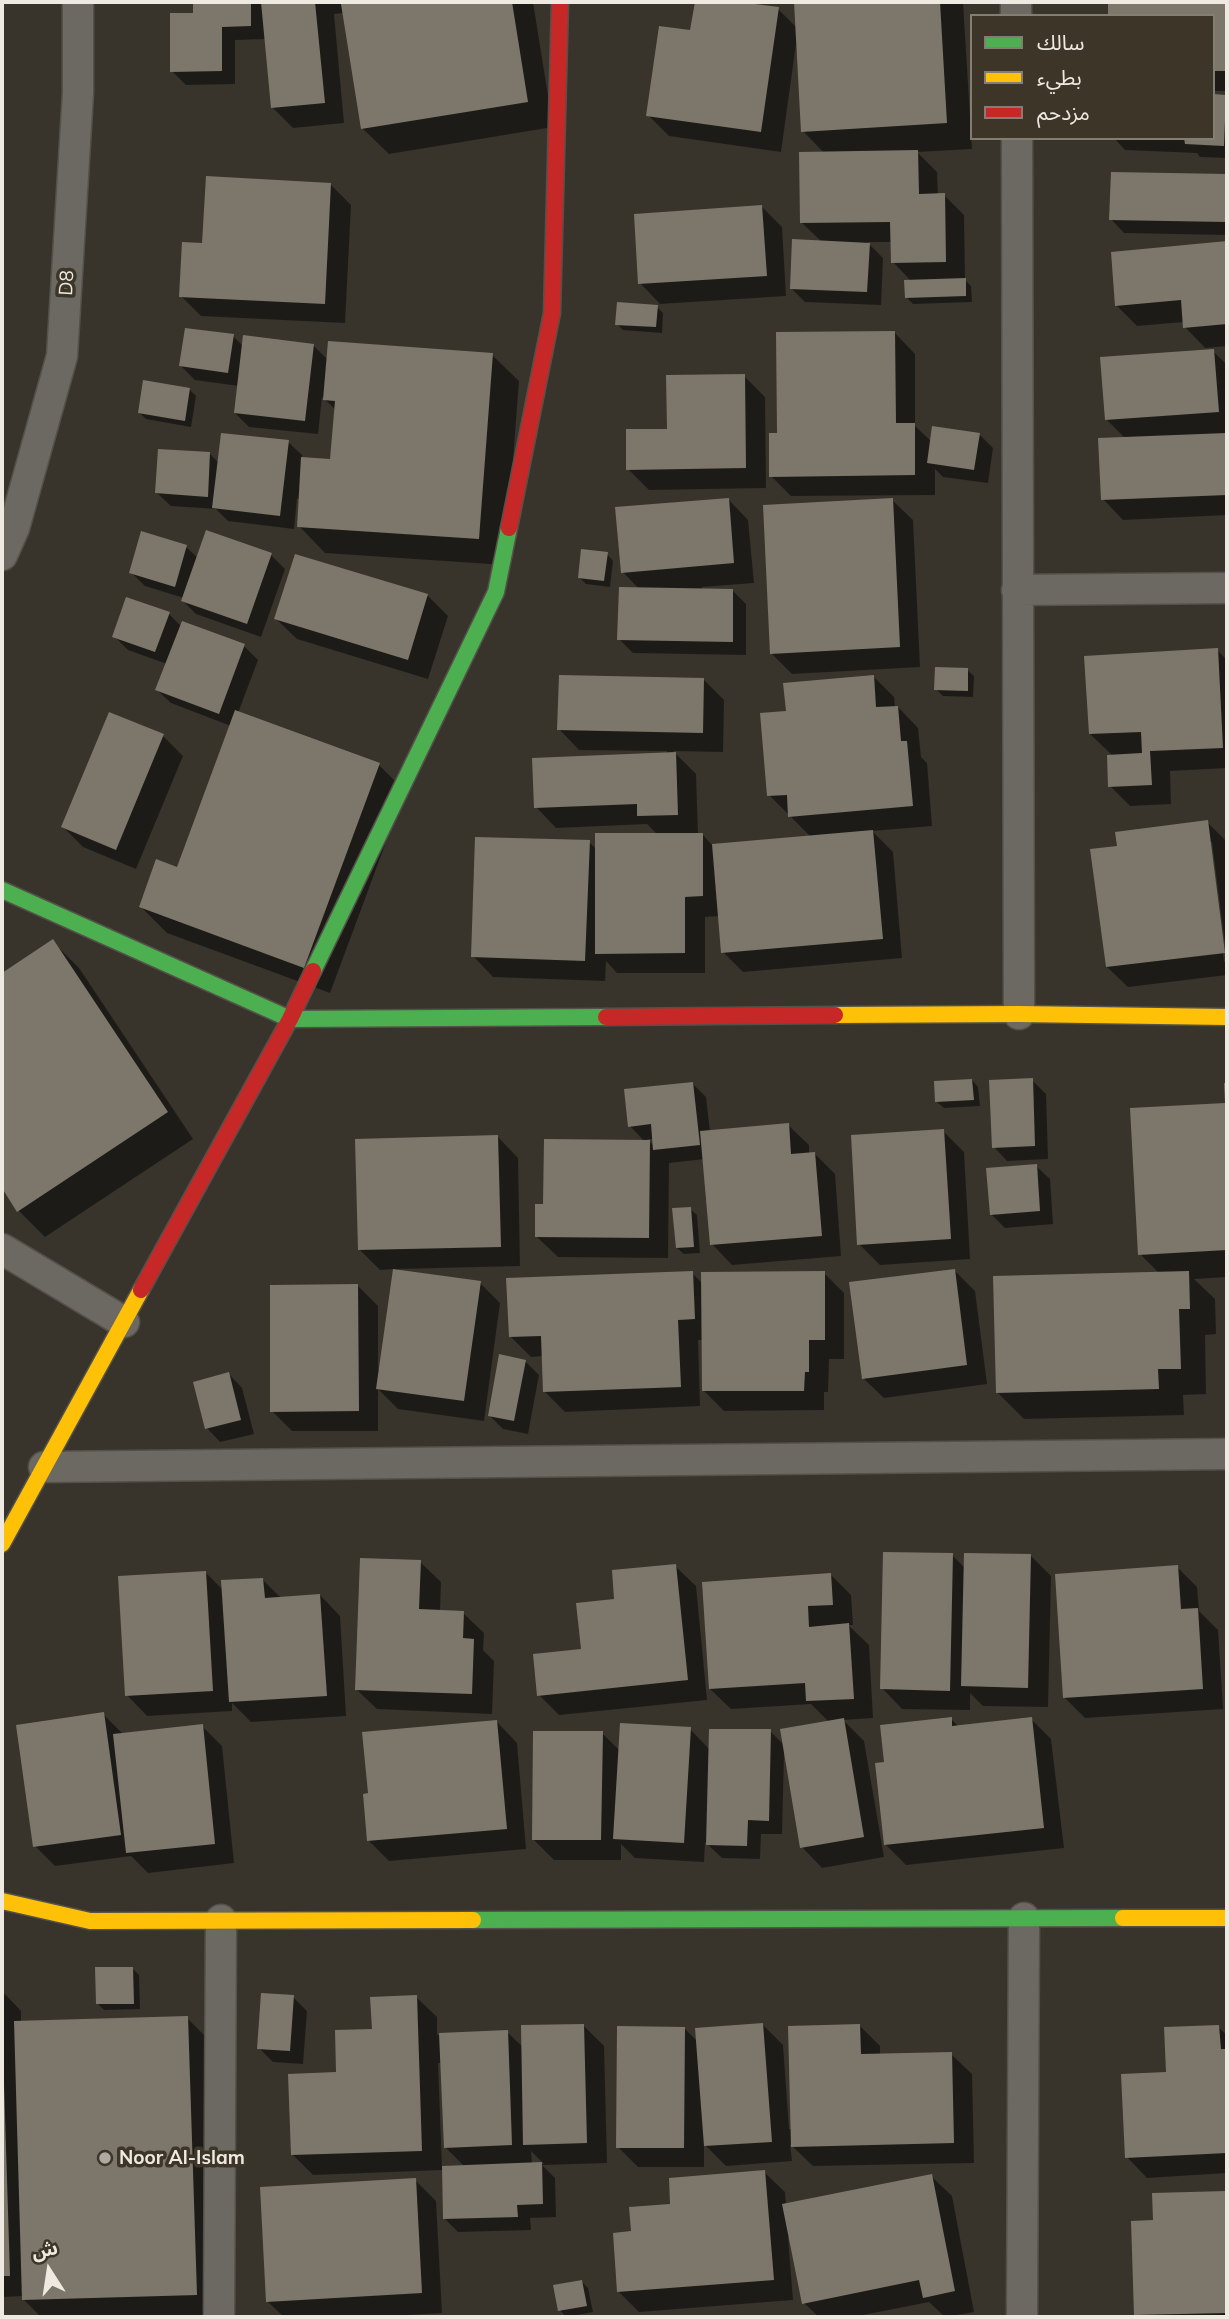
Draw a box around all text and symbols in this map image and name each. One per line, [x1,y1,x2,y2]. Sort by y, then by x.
legend [970,14,1215,140]
text: سالك [1037,29,1084,55]
text: بطيء [1037,64,1082,90]
text: مزدحم [1037,99,1090,125]
street label: D8 [55,270,79,296]
place label: Noor Al-Islam [119,2147,245,2169]
marker: Noor Al-Islam [97,2150,113,2166]
north arrow [14,2235,84,2305]
text: ش [29,2235,60,2264]

